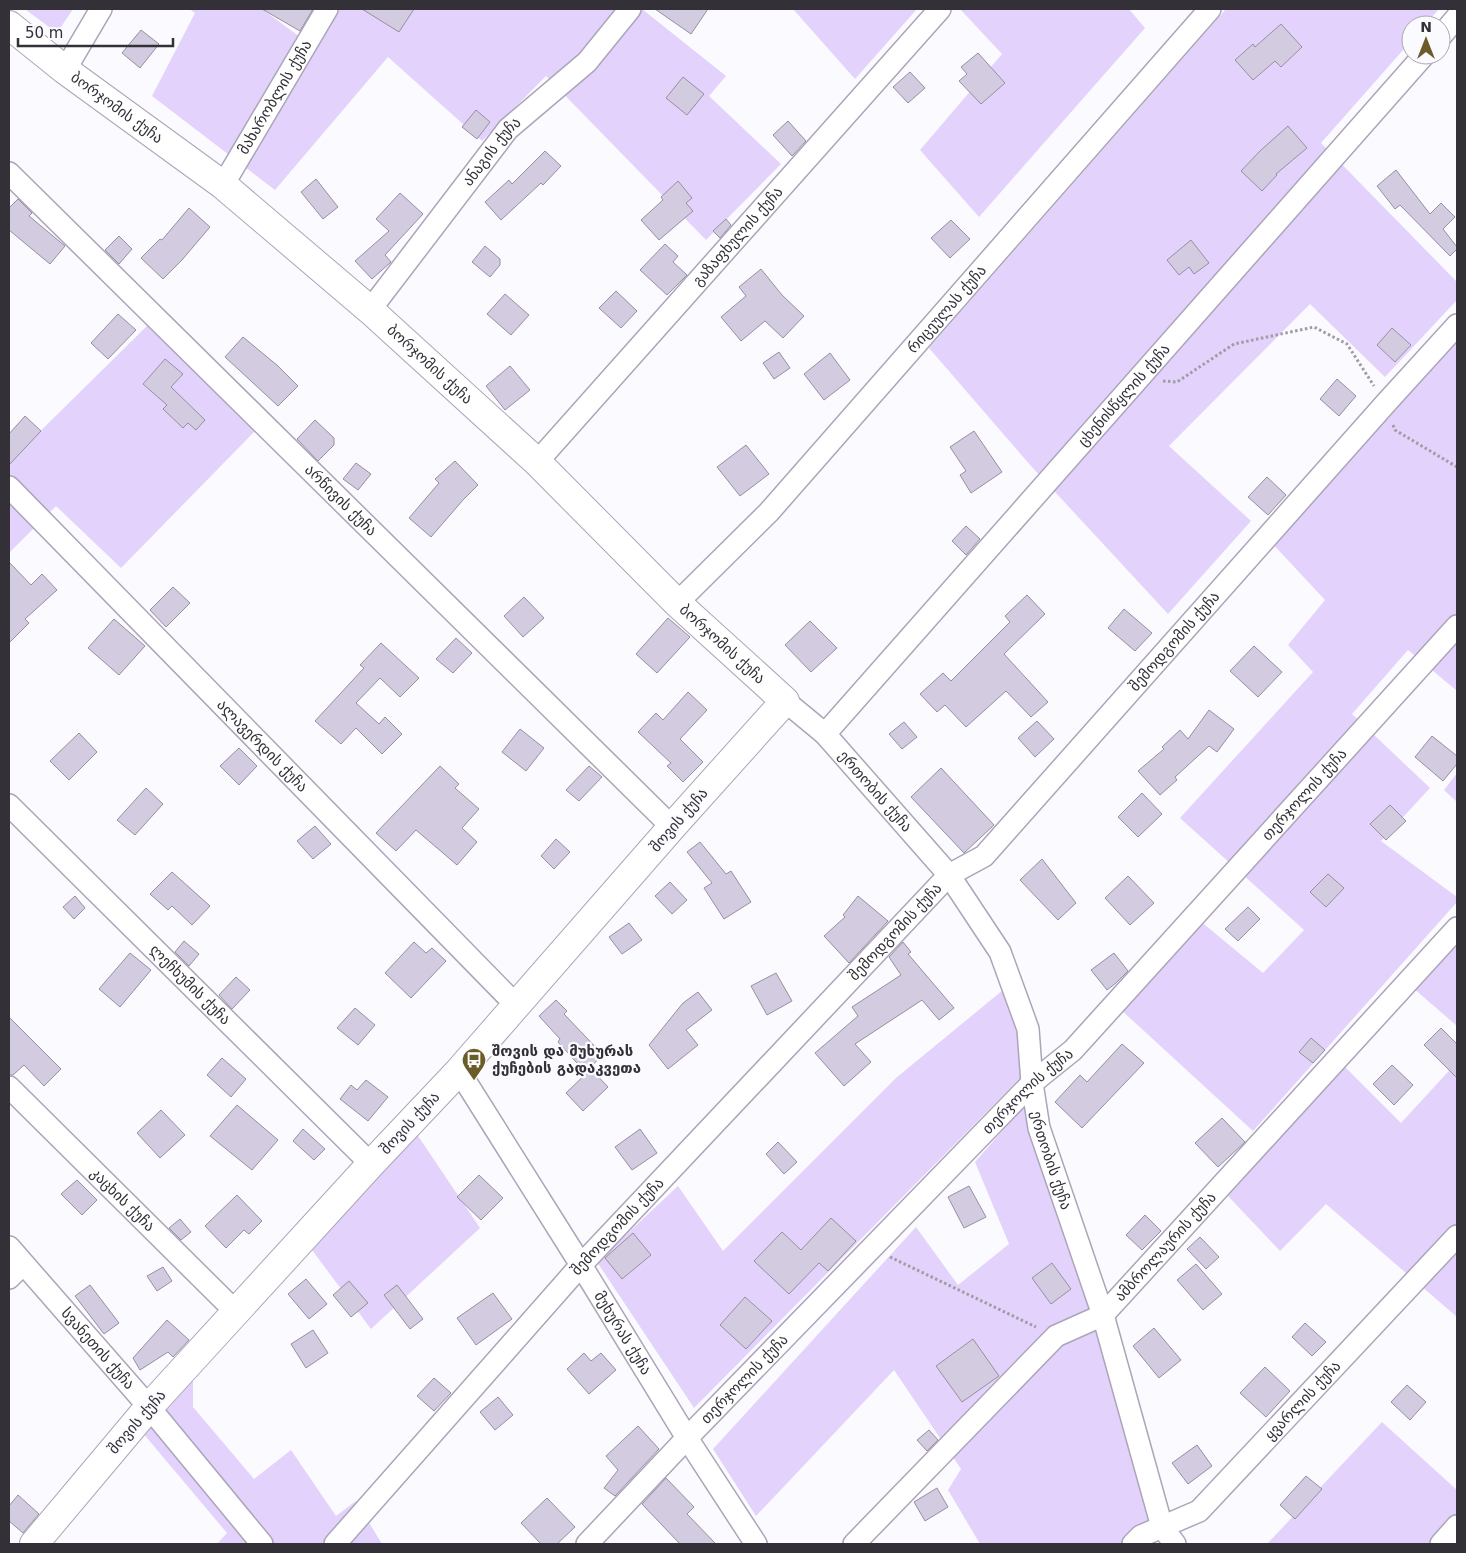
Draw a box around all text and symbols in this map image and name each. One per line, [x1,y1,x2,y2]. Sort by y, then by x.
scale bar [18,15,172,47]
north arrow [1401,15,1451,65]
text: N [1420,19,1432,35]
text: 50 m [25,24,63,42]
street label: მახარობლის ქუჩა [234,37,316,158]
street label: ბორჯომის ქუჩა [67,68,166,147]
street label: ანაგის ქუჩა [459,113,525,189]
street label: გაზაფხულის ქუჩა [689,183,787,290]
street label: რიცეულას ქუჩა [903,262,990,357]
street label: ბორჯომის ქუჩა [383,321,476,408]
street label: ცხენისწყლის ქუჩა [1074,340,1174,450]
street label: არწივის ქუჩა [301,461,381,540]
street label: შემოდგომის ქუჩა [1126,588,1223,695]
street label: ბორჯომის ქუჩა [676,601,769,688]
street label: ალავერდის ქუჩა [213,696,311,796]
street label: თერჯოლის ქუჩა [1258,745,1350,844]
street label: ერთობის ქუჩა [835,747,916,836]
street label: შოვის ქუჩა [646,784,712,856]
street label: შემოდგომის ქუჩა [845,879,946,984]
street label: ლეჩხუმის ქუჩა [146,941,234,1028]
place label: შოვის და მუხურას ქუჩების გადაკვეთა [492,1042,641,1077]
street label: თერჯოლის ქუჩა [978,1045,1077,1138]
bus stop icon: შოვის და მუხურას ქუჩების გადაკვეთა [461,1047,487,1081]
street label: შოვის ქუჩა [377,1088,443,1158]
street label: ერთობის ქუჩა [1028,1110,1075,1212]
street label: კაცხის ქუჩა [87,1164,158,1235]
street label: შემოდგომის ქუჩა [567,1174,668,1279]
street label: ამბროლაურის ქუჩა [1111,1188,1220,1305]
street label: მუხურას ქუჩა [590,1288,655,1378]
street label: სვანეთის ქუჩა [58,1304,138,1393]
street label: თერჯოლის ქუჩა [697,1331,792,1427]
street label: ყვარლის ქუჩა [1261,1357,1344,1444]
street label: შოვის ქუჩა [104,1386,170,1458]

